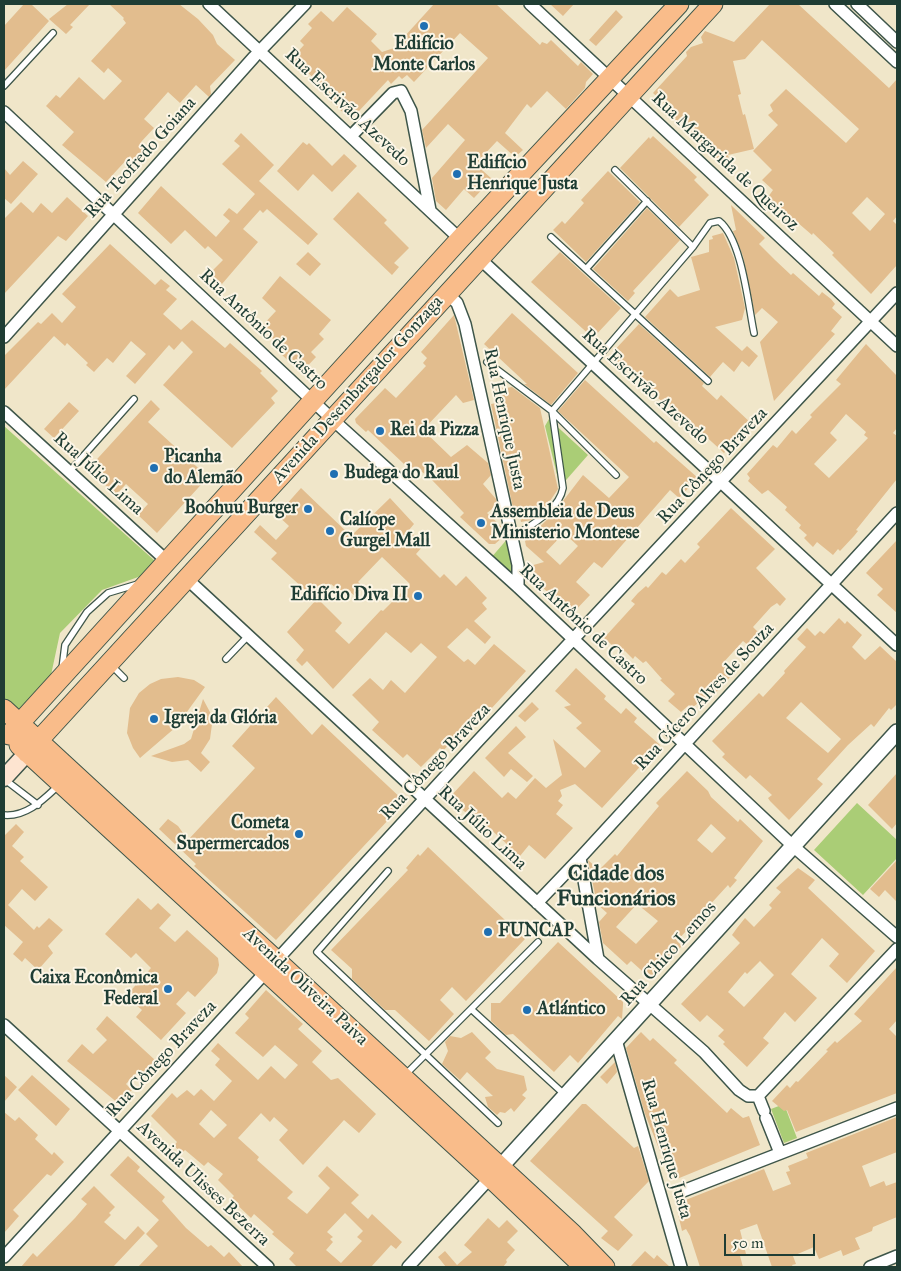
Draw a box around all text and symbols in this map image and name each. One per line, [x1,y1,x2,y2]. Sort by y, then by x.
marker: Edifício Monte Carlos [418,20,430,32]
place label: Edifício Monte Carlos [373,34,475,76]
street label: Rua Escrivão Azevedo [280,44,414,172]
street label: Rua Margarida de Queiroz [647,88,803,236]
street label: Rua Teofredo Goiana [81,93,201,223]
place label: Edifício Henrique Justa [467,153,578,195]
marker: Edifício Henrique Justa [451,168,463,180]
street label: Rua Antônio de Castro [194,265,332,395]
street label: Avenida Desembargador Gonzaga [268,292,448,488]
street label: Rua Escrivão Azevedo [577,324,713,450]
street label: Rua Henrique Justa [478,346,530,492]
street label: Rua Cônego Braveza [653,403,773,529]
place label: Rei da Pizza [390,420,479,442]
marker: Rei da Pizza [374,425,386,437]
street label: Rua Júlio Lima [48,428,148,520]
place label: Picanha do Alemão [164,447,242,489]
marker: Picanha do Alemão [148,462,160,474]
place label: Budega do Raul [344,463,459,485]
marker: Budega do Raul [328,468,340,480]
place label: Boohuu Burger [184,498,298,520]
place label: Assembleia de Deus Ministerio Montese [491,502,639,544]
marker: Boohuu Burger [302,503,314,515]
place label: Calíope Gurgel Mall [340,510,430,552]
marker: Assembleia de Deus Ministerio Montese [475,517,487,529]
marker: Calíope Gurgel Mall [324,525,336,537]
street label: Rua Antônio de Castro [514,560,652,690]
place label: Edifício Diva II [290,585,408,607]
marker: Edifício Diva II [412,590,424,602]
street label: Rua Cícero Alves de Souza [631,619,779,775]
street label: Rua Cônego Braveza [376,699,496,825]
place label: Igreja da Glória [164,708,277,730]
marker: Igreja da Glória [148,713,160,725]
street label: Rua Júlio Lima [433,781,531,875]
place label: Cometa Supermercados [177,813,289,856]
marker: Cometa Supermercados [293,828,305,840]
district label: Cidade dos Funcionários [557,862,675,914]
street label: Rua Chico Lemos [616,897,722,1011]
place label: FUNCAP [498,921,574,943]
street label: Avenida Oliveira Paiva [238,923,372,1051]
marker: FUNCAP [482,926,494,938]
place label: Caixa Econômica Federal [30,968,158,1011]
marker: Caixa Econômica Federal [162,983,174,995]
street label: Rua Cônego Braveza [102,996,222,1122]
place label: Atlántico [537,999,606,1021]
marker: Atlántico [521,1004,533,1016]
street label: Rua Henrique Justa [636,1077,696,1221]
street label: Avenida Ulisses Bezerra [132,1117,274,1251]
scale bar [726,1224,817,1256]
text: 50 m [732,1234,764,1252]

